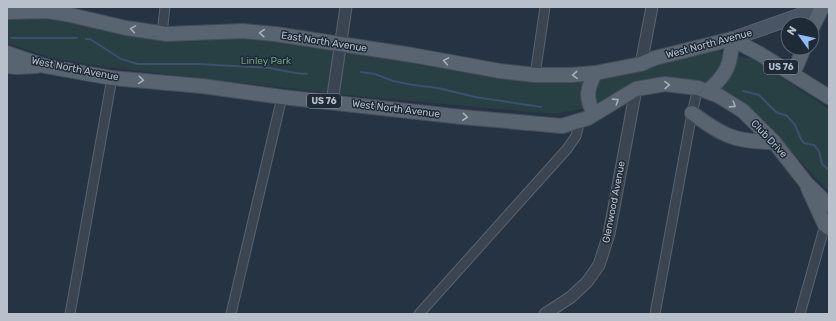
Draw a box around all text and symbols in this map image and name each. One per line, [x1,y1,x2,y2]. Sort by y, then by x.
north arrow [780,16,820,56]
text: N [784,24,800,38]
one-way arrow [130,25,136,34]
street label: West North Avenue [665,27,754,61]
one-way arrow [259,28,265,37]
street label: East North Avenue [280,29,368,55]
street label: West North Avenue [30,55,120,83]
park label: Linley Park [241,55,292,67]
one-way arrow [443,57,449,66]
road number: US 76 [764,60,798,74]
one-way arrow [572,70,578,79]
one-way arrow [138,76,144,85]
one-way arrow [664,81,670,89]
road number: US 76 [307,94,341,108]
street label: West North Avenue [351,98,441,120]
one-way arrow [612,98,619,106]
one-way arrow [729,100,736,108]
one-way arrow [462,112,468,121]
street label: Club Drive [748,118,790,161]
street label: Glenwood Avenue [600,160,628,244]

